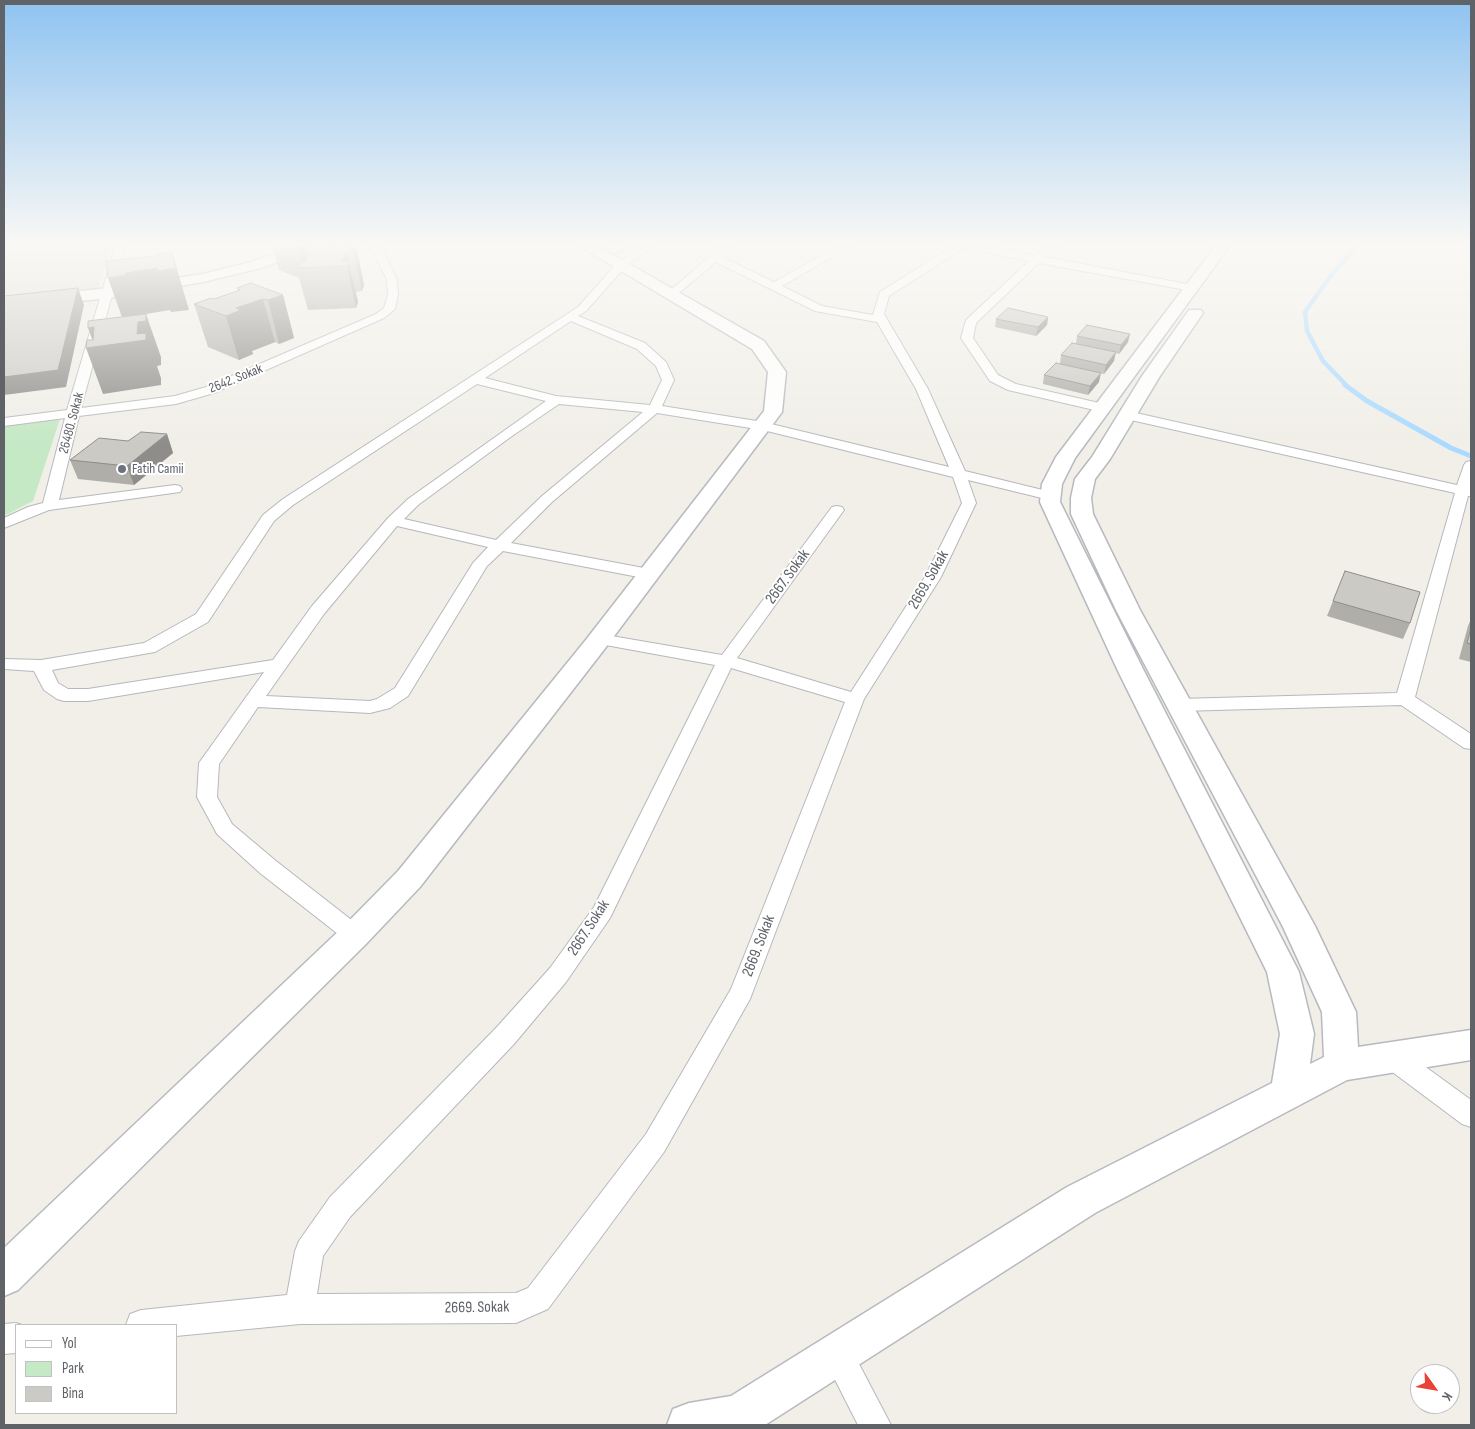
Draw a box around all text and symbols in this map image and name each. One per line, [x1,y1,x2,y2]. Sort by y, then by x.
street label: 2642. Sokak [207,361,265,397]
street label: 26480. Sokak [56,391,88,455]
place label: Fatih Camii [132,461,184,477]
marker: Fatih Camii [116,463,128,475]
street label: 2667. Sokak [762,546,814,608]
street label: 2669. Sokak [905,547,953,613]
street label: 2667. Sokak [564,896,614,960]
street label: 2669. Sokak [738,912,780,980]
street label: 2669. Sokak [445,1298,509,1318]
legend [15,1324,178,1414]
text: Yol [62,1334,77,1353]
text: Park [62,1359,84,1378]
north arrow [1410,1364,1460,1414]
text: Bina [62,1384,84,1403]
text: K [1438,1389,1456,1404]

